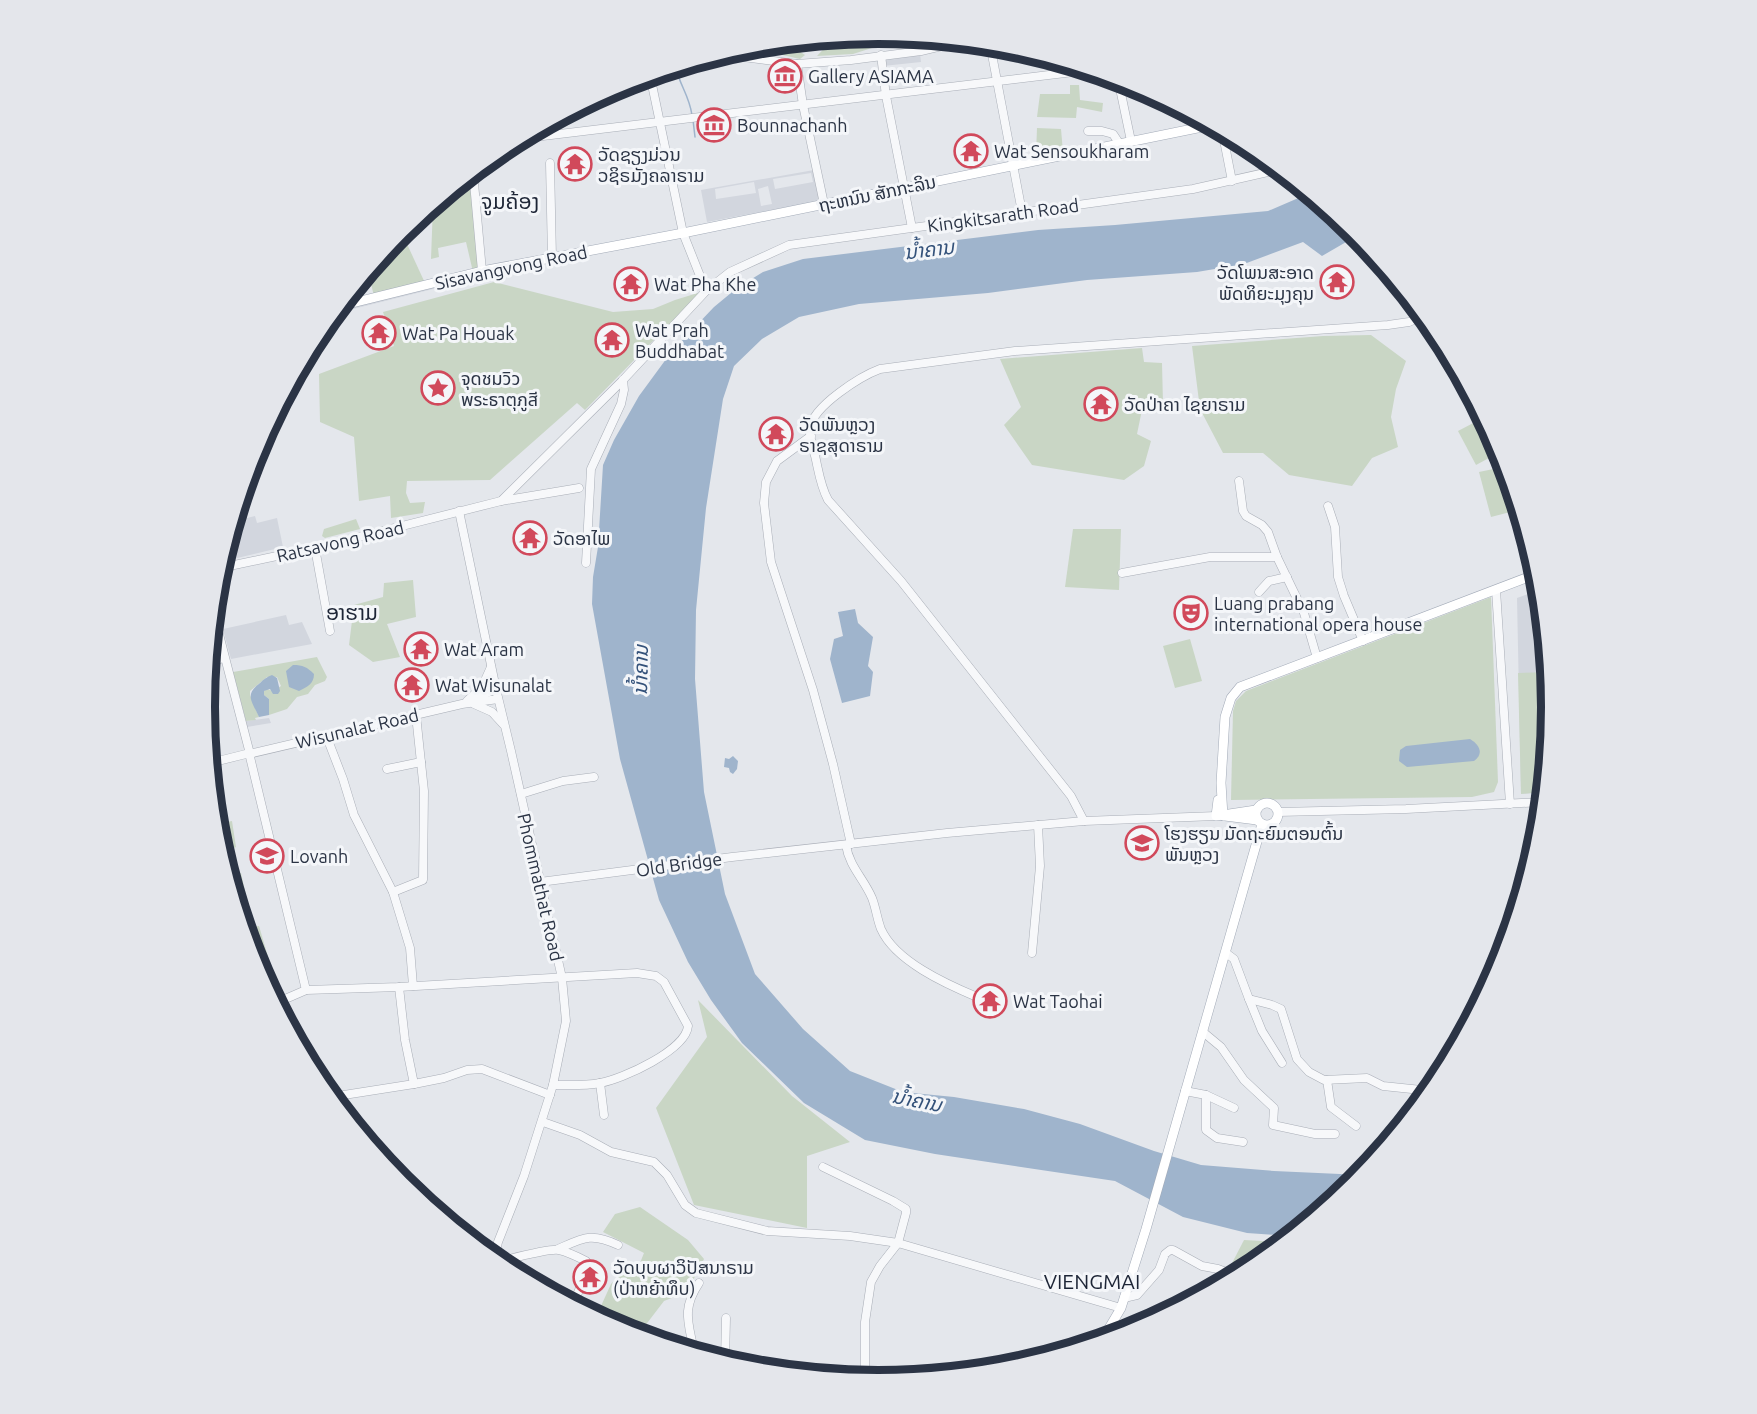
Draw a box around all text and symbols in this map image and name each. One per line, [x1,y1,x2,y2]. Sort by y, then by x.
museum icon: Gallery ASIAMA [767,58,803,94]
place label: Gallery ASIAMA [808,66,934,86]
museum icon: Bounnachanh [696,107,732,143]
place label: Bounnachanh [737,115,848,135]
temple icon: Wat Sensoukharam [953,133,989,169]
place label: Wat Sensoukharam [994,141,1149,161]
place label: ວັດຊຽງມ່ວນ ວຊິຣມັງຄລາຣາມ [598,144,705,185]
temple icon: ວັດຊຽງມ່ວນ ວຊິຣມັງຄລາຣາມ [557,146,593,182]
street label: ຖະຫນົນ ສັກກະລິນ [816,171,938,215]
district label: ຈູມຄ້ອງ [481,189,539,216]
street label: Kingkitsarath Road [926,194,1080,236]
water label: ນ້ຳຄານ [903,231,957,263]
street label: Sisavangvong Road [433,241,589,293]
place label: ວັດໂພນສະອາດ ພັດທິຍະມຸງຄຸນ [1217,262,1314,305]
temple icon: ວັດໂພນສະອາດ ພັດທິຍະມຸງຄຸນ [1319,264,1355,300]
temple icon: Wat Pha Khe [613,266,649,302]
place label: Wat Pha Khe [654,274,756,294]
temple icon: Wat Pa Houak [361,315,397,351]
place label: Wat Prah Buddhabat [635,320,724,361]
temple icon: Wat Prah Buddhabat [594,322,630,358]
place label: Wat Pa Houak [402,323,514,343]
place label: จุดชมวิว พระธาตุภูสี [461,368,538,412]
place icon: จุดชมวิว พระธาตุภูสี [420,370,456,406]
temple icon: ວັດປ່າຄາ ໄຊຍາຣາມ [1083,386,1119,422]
place label: ວັດປ່າຄາ ໄຊຍາຣາມ [1124,394,1246,414]
place label: ວັດພັນຫຼວງ ຣາຊສຸດາຣາມ [799,414,884,457]
temple icon: ວັດພັນຫຼວງ ຣາຊສຸດາຣາມ [758,416,794,452]
street label: Ratsavong Road [274,517,406,565]
temple icon: ວັດອາໄພ [512,520,548,556]
place label: ວັດອາໄພ [553,528,610,548]
place label: Luang prabang international opera house [1214,593,1422,634]
theatre icon: Luang prabang international opera house [1173,595,1209,631]
district label: ອາຮາມ [326,600,378,624]
temple icon: Wat Aram [403,631,439,667]
place label: Wat Aram [444,639,524,659]
water label: ນ້ຳຄານ [625,643,652,695]
temple icon: Wat Wisunalat [394,667,430,703]
place label: Wat Wisunalat [435,675,552,695]
street label: Wisunalat Road [294,704,420,752]
street label: Phommathat Road [514,811,568,963]
place label: ໂຮງຮຽນ ມັດຖະຍົມຕອນຕົ້ນ ພັນຫຼວງ [1164,821,1343,865]
school or university icon: ໂຮງຮຽນ ມັດຖະຍົມຕອນຕົ້ນ ພັນຫຼວງ [1124,825,1160,861]
school or university icon: Lovanh [249,838,285,874]
place label: Lovanh [290,846,348,866]
street label: Old Bridge [635,848,723,880]
temple icon: Wat Taohai [972,983,1008,1019]
place label: Wat Taohai [1013,991,1103,1011]
water label: ນ້ຳຄານ [890,1081,946,1116]
place label: ວັດບຸບຜາວິປັສນາຣາມ (ປ່າຫຍ້າທຶບ) [613,1257,754,1299]
temple icon: ວັດບຸບຜາວິປັສນາຣາມ (ປ່າຫຍ້າທຶບ) [572,1259,608,1295]
district label: VIENGMAI [1044,1269,1140,1293]

